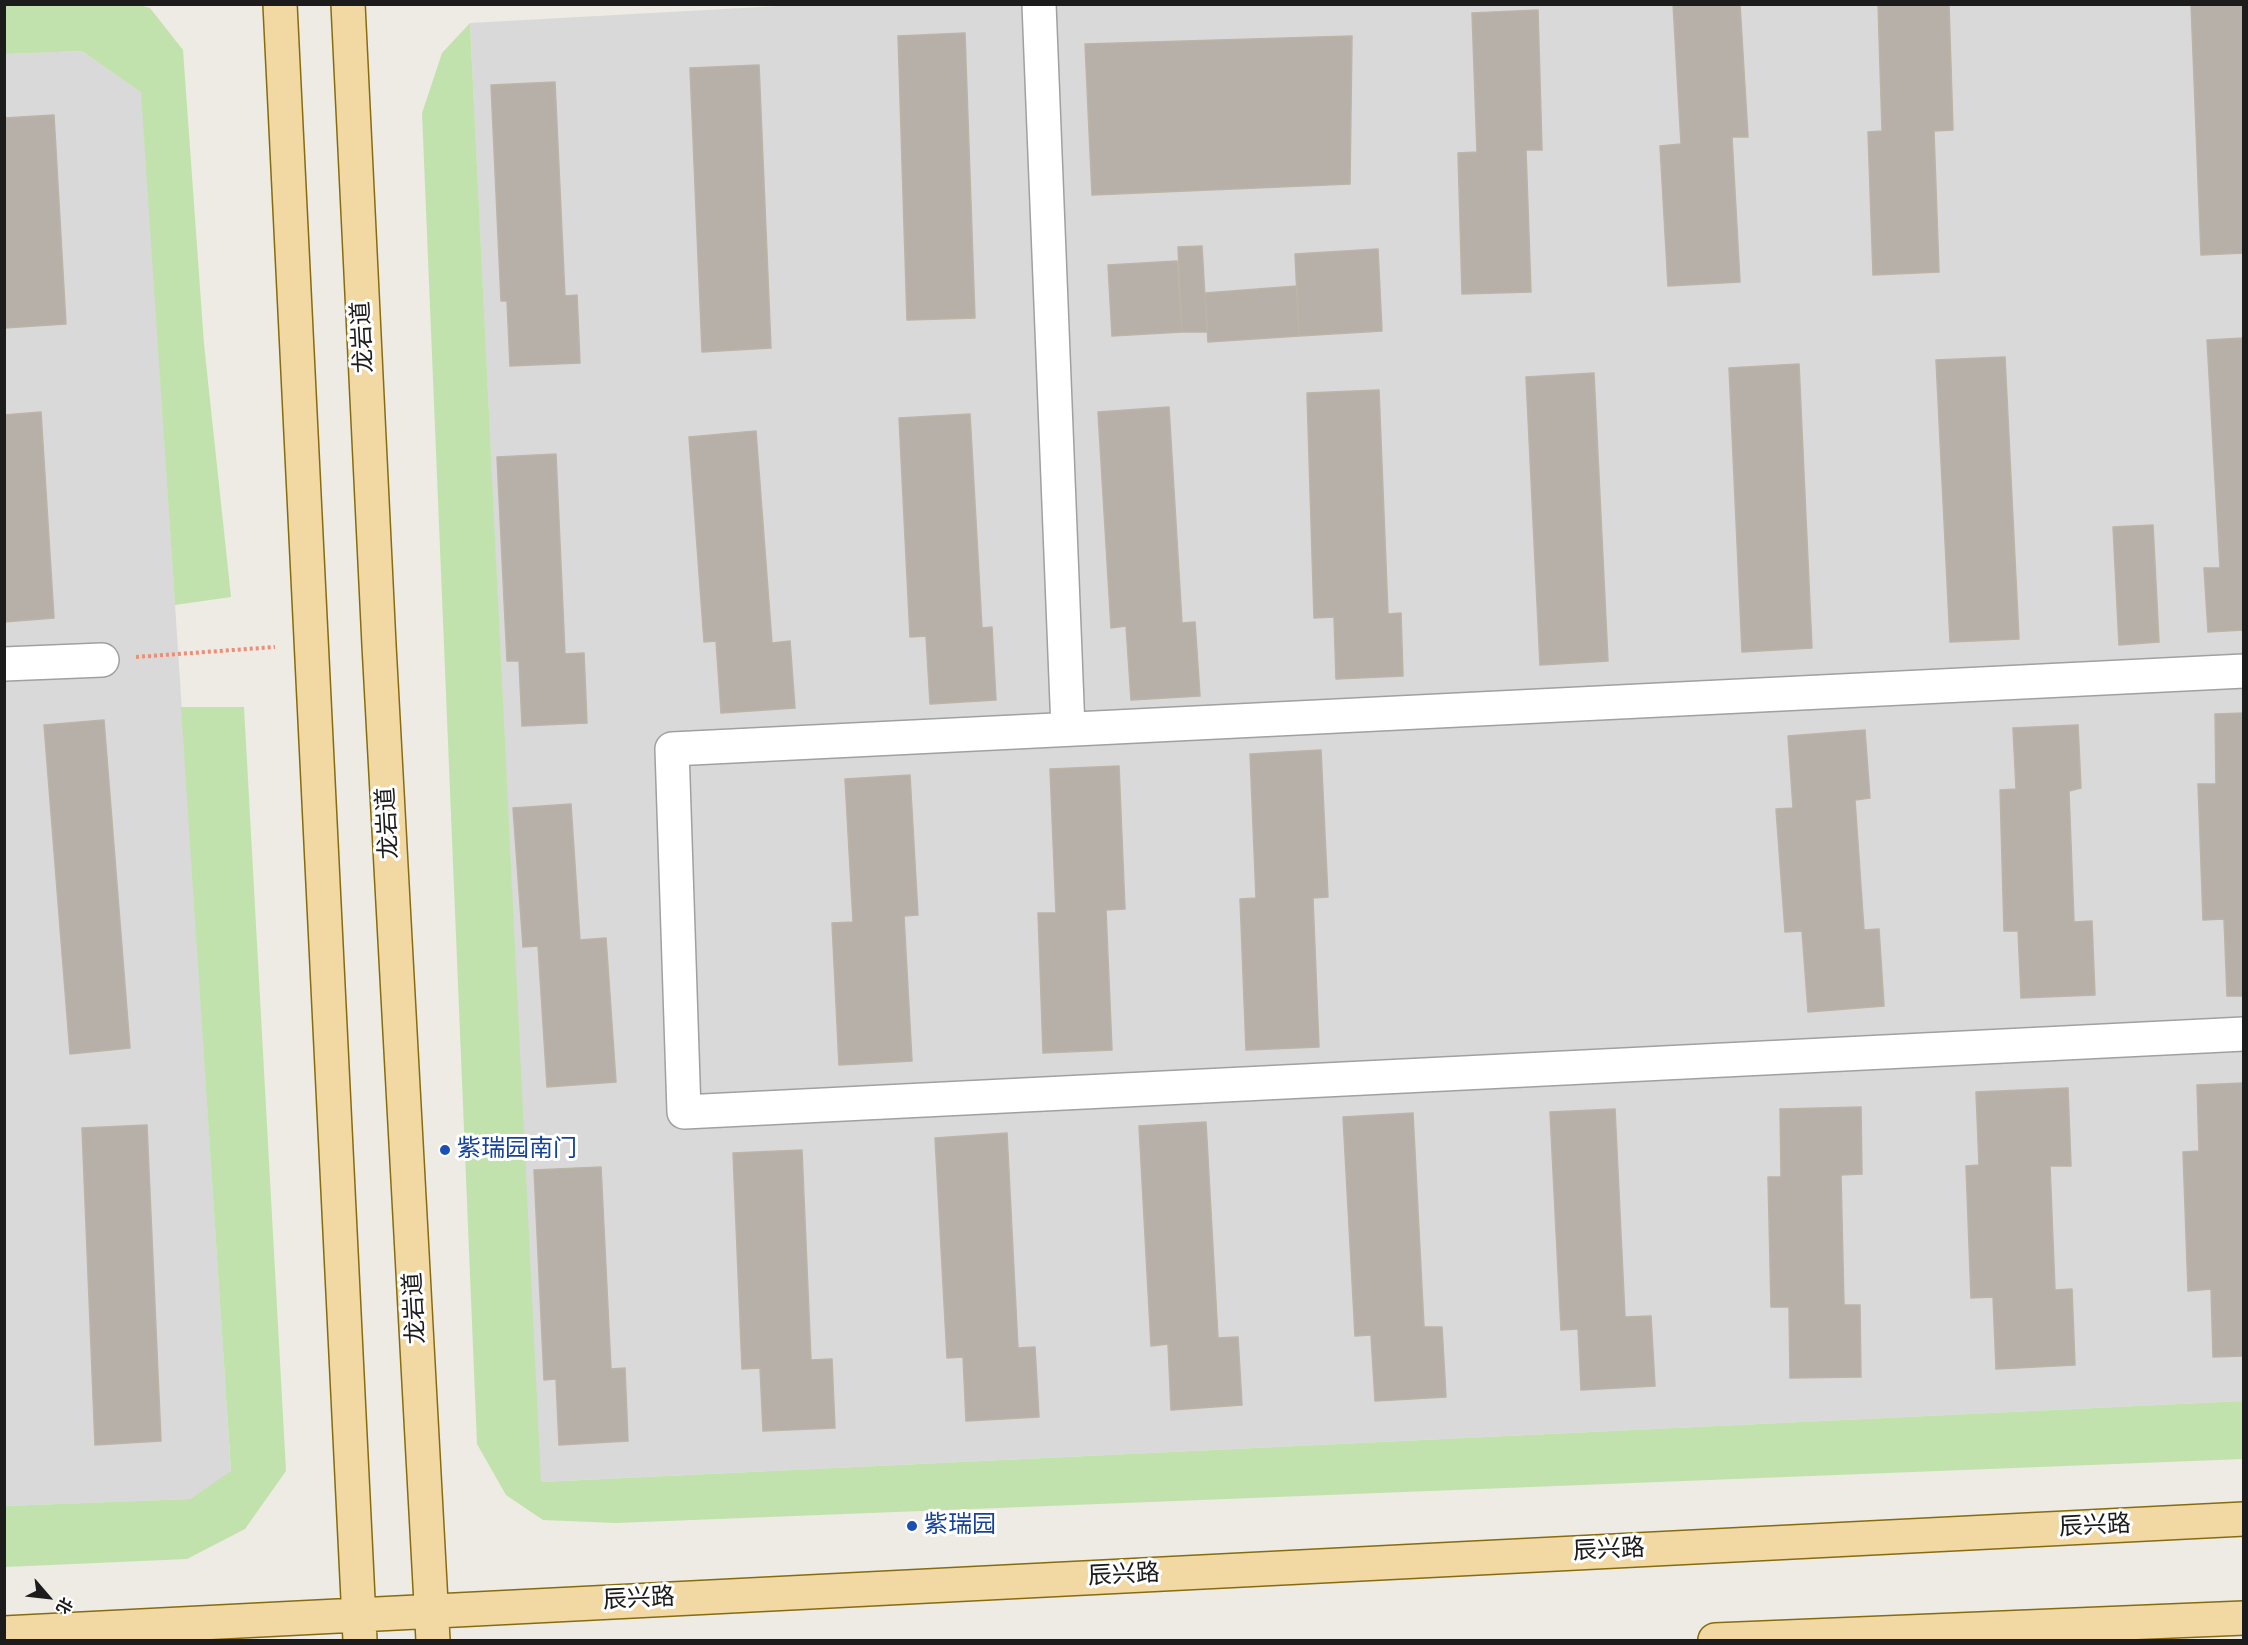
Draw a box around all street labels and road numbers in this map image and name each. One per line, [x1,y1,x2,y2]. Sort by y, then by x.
street label: 龙岩道 [348,300,380,374]
street label: 龙岩道 [373,786,405,860]
street label: 龙岩道 [400,1271,432,1345]
street label: 辰兴路 [2058,1511,2132,1543]
street label: 辰兴路 [1572,1535,1646,1567]
street label: 辰兴路 [1087,1560,1161,1592]
street label: 辰兴路 [602,1584,676,1616]

